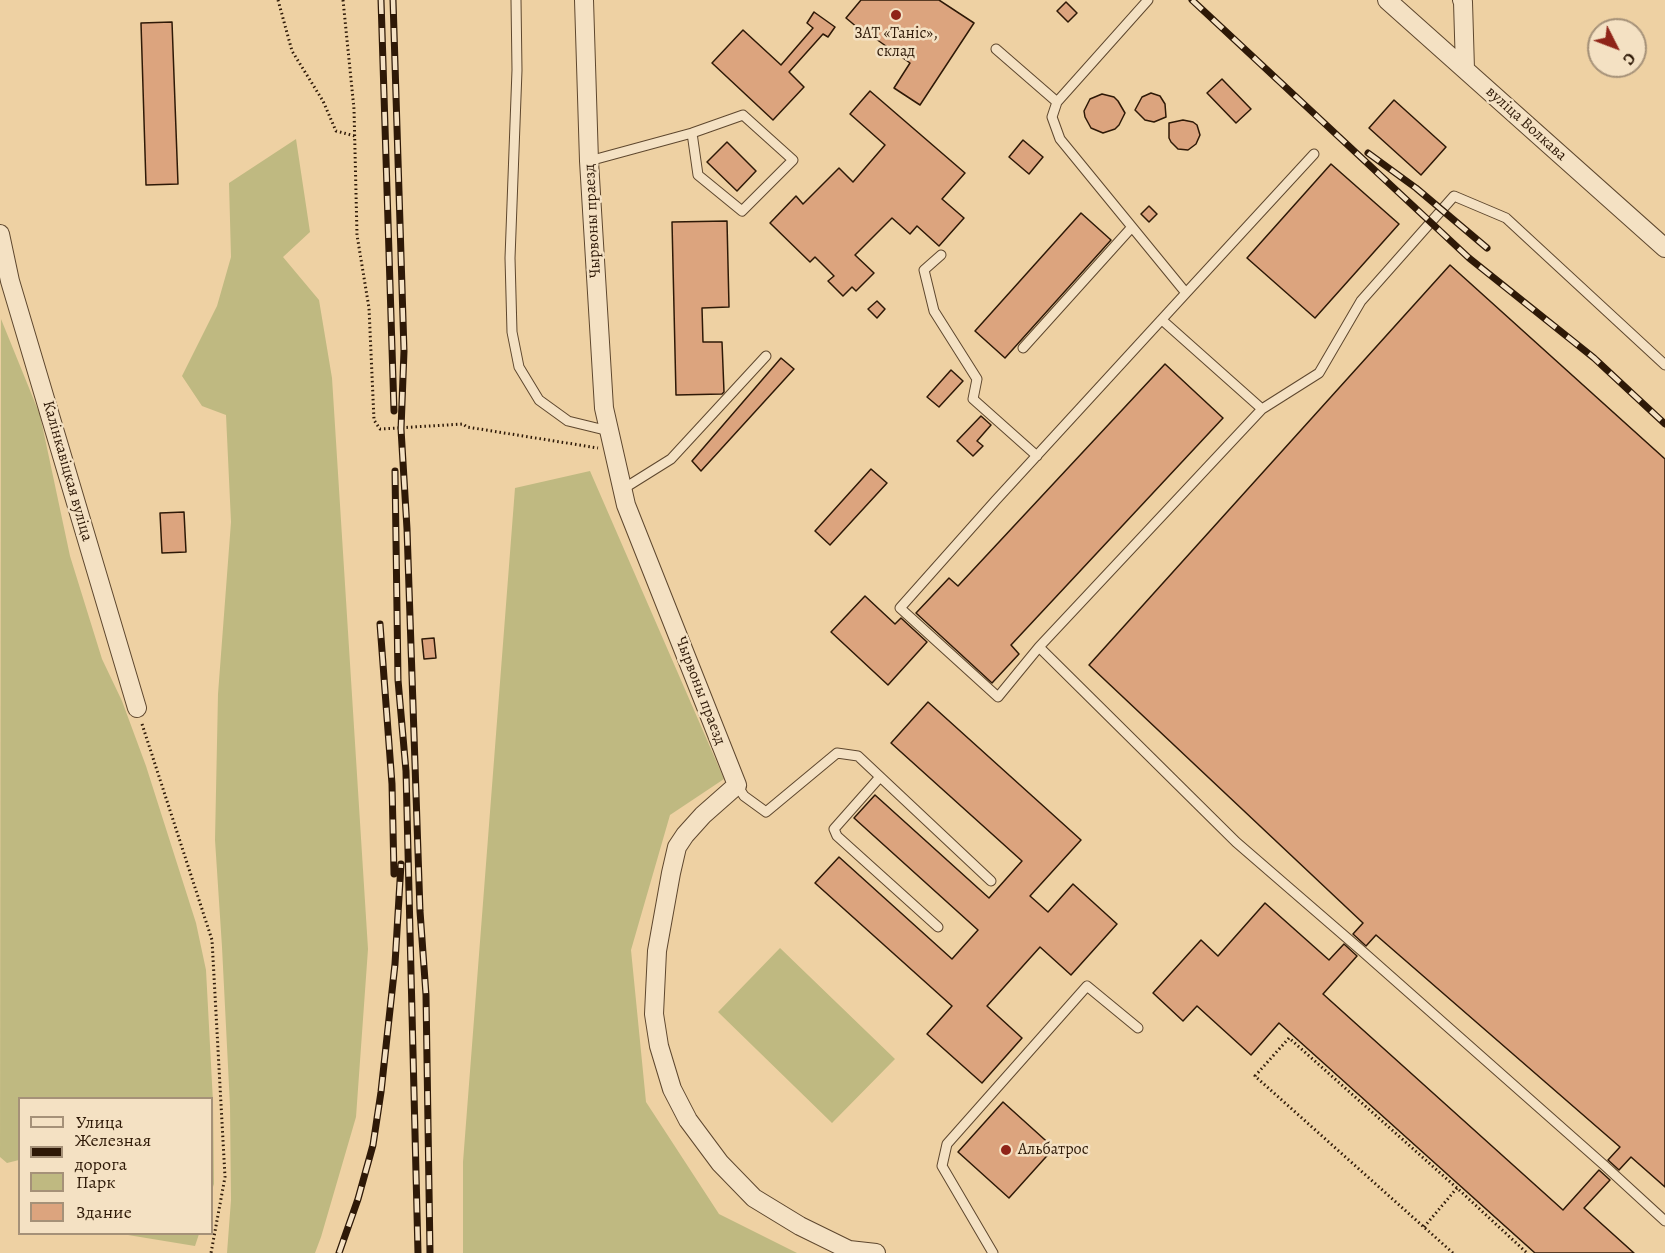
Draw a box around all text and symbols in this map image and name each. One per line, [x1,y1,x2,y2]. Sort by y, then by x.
marker: ЗАТ «Таніс», склад [889,8,903,22]
north arrow [1587,18,1647,78]
place label: ЗАТ «Таніс», склад [854,24,938,62]
text: С [1617,48,1640,70]
street label: вуліца Волкава [1481,83,1571,165]
street label: Чырвоны праезд [580,163,606,279]
street label: Калінкавіцкая вуліца [38,398,96,544]
street label: Чырвоны праезд [671,634,729,748]
legend [18,1097,213,1235]
text: Улица [76,1110,123,1134]
text: Железная дорога [75,1128,151,1176]
place label: Альбатрос [1018,1140,1089,1160]
marker: Альбатрос [999,1143,1013,1157]
text: Парк [76,1170,116,1194]
text: Здание [76,1200,132,1224]

